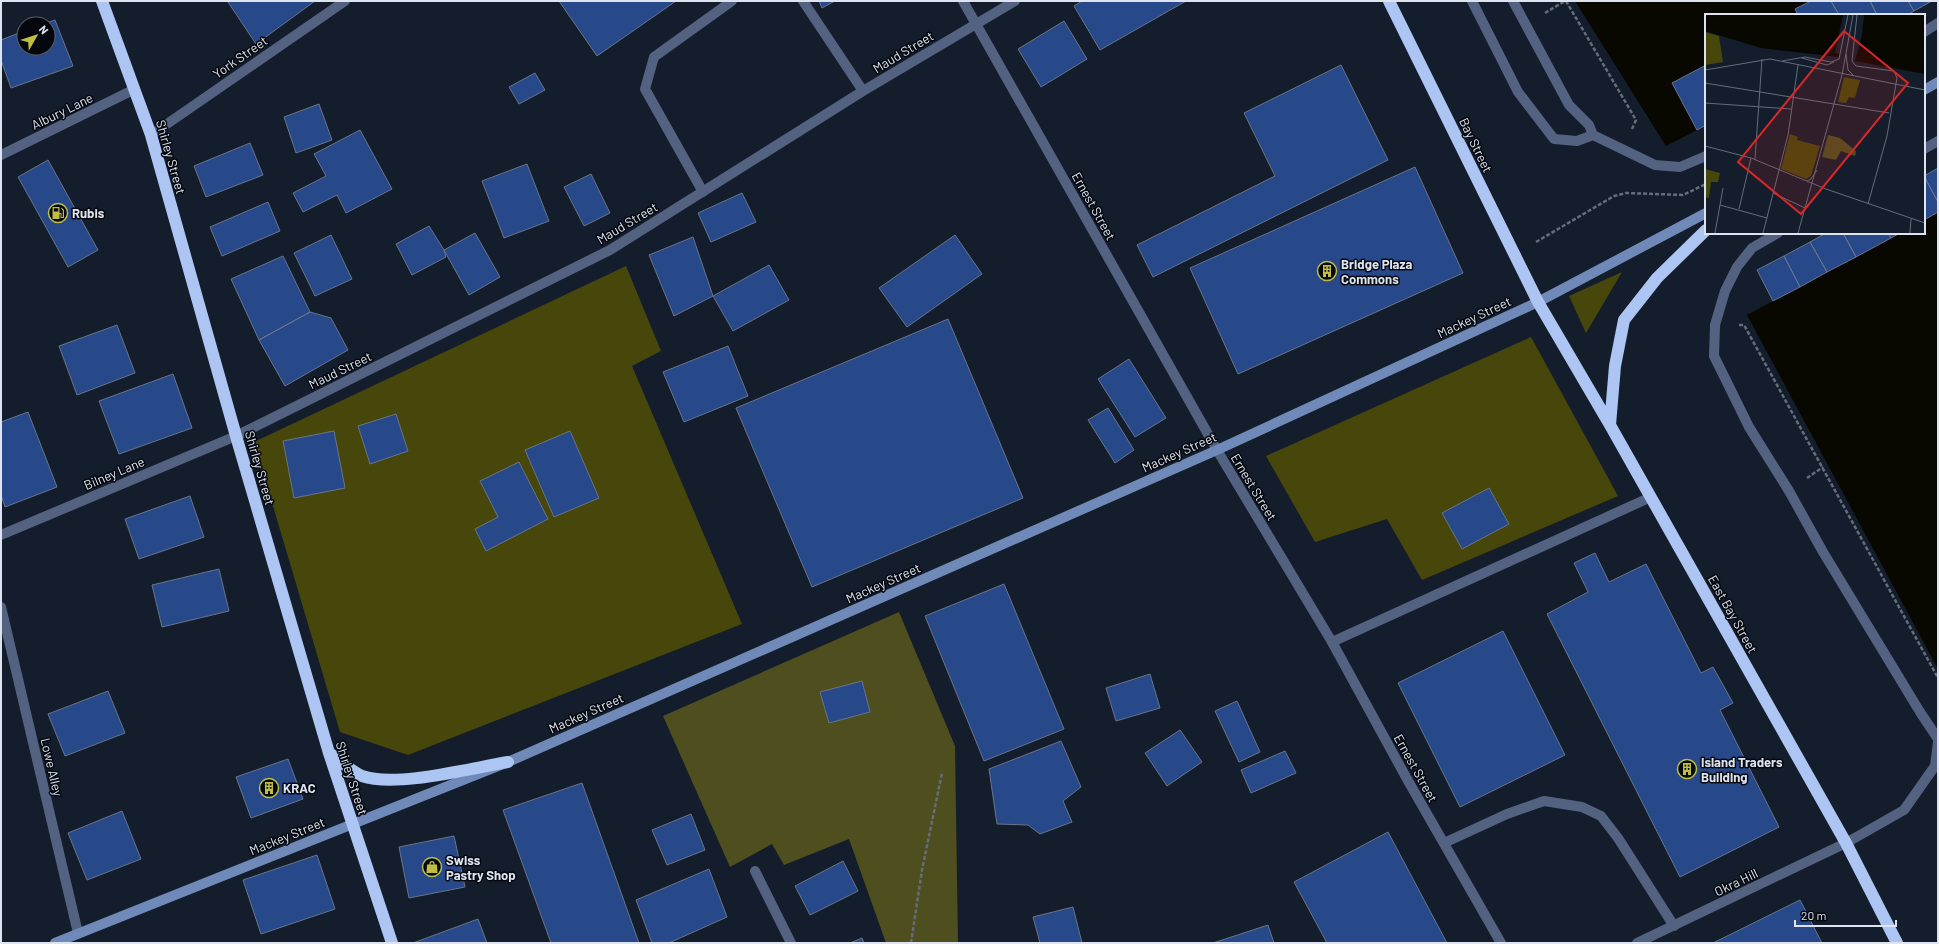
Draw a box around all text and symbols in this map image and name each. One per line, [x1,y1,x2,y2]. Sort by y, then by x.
inset map [1705,14,1925,234]
north arrow [16,16,56,56]
text: N [37,22,52,36]
street label: Maud Street [870,28,936,76]
street label: York Street [210,32,270,82]
street label: Albury Lane [29,89,95,133]
street label: Bay Street [1456,115,1496,175]
street label: Shirley Street [153,118,189,196]
street label: Ernest Street [1069,169,1119,243]
street label: Maud Street [594,199,660,247]
fuel station icon: Rubis [47,202,69,224]
place label: Rubis [72,205,105,221]
place label: Bridge Plaza Commons [1341,256,1412,287]
building icon: Bridge Plaza Commons [1316,260,1338,282]
street label: Mackey Street [1434,293,1514,341]
street label: Maud Street [306,348,374,392]
street label: Mackey Street [1139,428,1219,476]
street label: Shirley Street [242,429,278,507]
street label: Ernest Street [1228,451,1280,523]
street label: Bilney Lane [81,453,147,493]
street label: Mackey Street [843,559,923,607]
street label: East Bay Street [1705,572,1761,656]
street label: Mackey Street [546,689,626,737]
street label: Ernest Street [1391,731,1441,805]
street label: Lowe Alley [38,736,66,798]
street label: Shirley Street [333,739,371,817]
place label: Island Traders Building [1701,754,1783,785]
building icon: Island Traders Building [1676,758,1698,780]
building icon: KRAC [258,777,280,799]
place label: KRAC [283,780,316,796]
street label: Mackey Street [247,814,327,858]
place label: Swiss Pastry Shop [446,852,516,883]
shop icon: Swiss Pastry Shop [421,856,443,878]
street label: Okra Hill [1712,865,1760,899]
scale bar [1795,902,1896,928]
text: 20 m [1801,908,1827,922]

